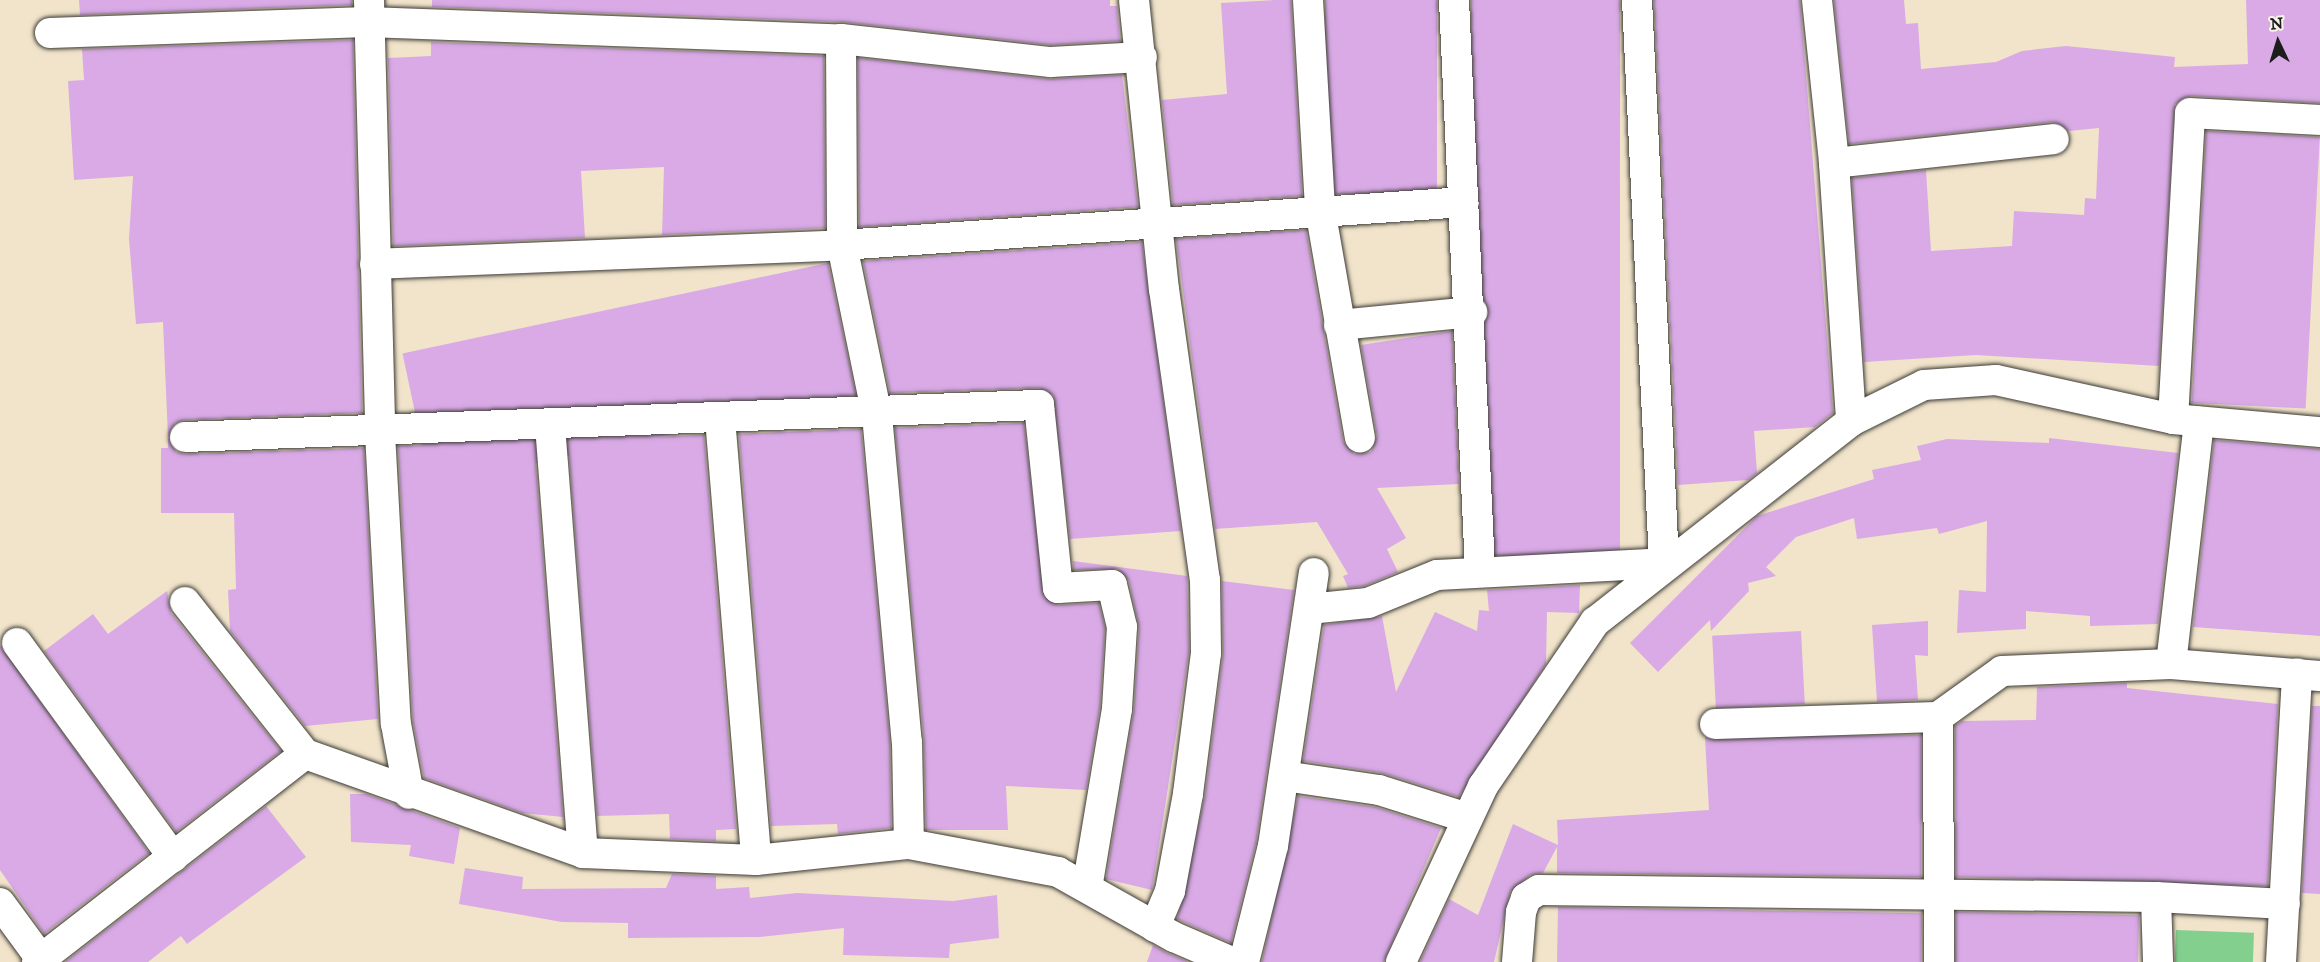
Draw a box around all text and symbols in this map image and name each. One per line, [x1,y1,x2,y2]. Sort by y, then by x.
north arrow [2248,12,2308,72]
text: N [2269,14,2284,34]

